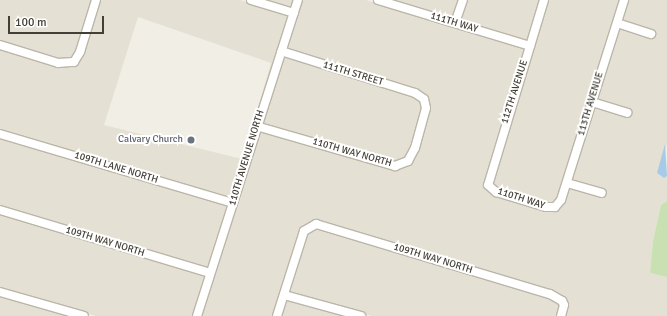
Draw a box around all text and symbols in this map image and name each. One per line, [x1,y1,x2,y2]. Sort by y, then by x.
scale bar [10,8,106,34]
street label: 111TH WAY [429,10,479,36]
text: 100 m [15,15,47,30]
street label: 111TH STREET [321,59,385,89]
street label: 112TH AVENUE [499,59,531,125]
street label: 113TH AVENUE [576,71,606,137]
street label: 110TH AVENUE NORTH [227,109,267,207]
place label: Calvary Church [118,134,183,146]
marker: Calvary Church [186,135,196,145]
street label: 110TH WAY NORTH [311,136,393,170]
street label: 109TH LANE NORTH [73,150,159,186]
street label: 110TH WAY [496,186,546,212]
street label: 109TH WAY NORTH [64,224,146,260]
street label: 109TH WAY NORTH [392,241,474,277]

